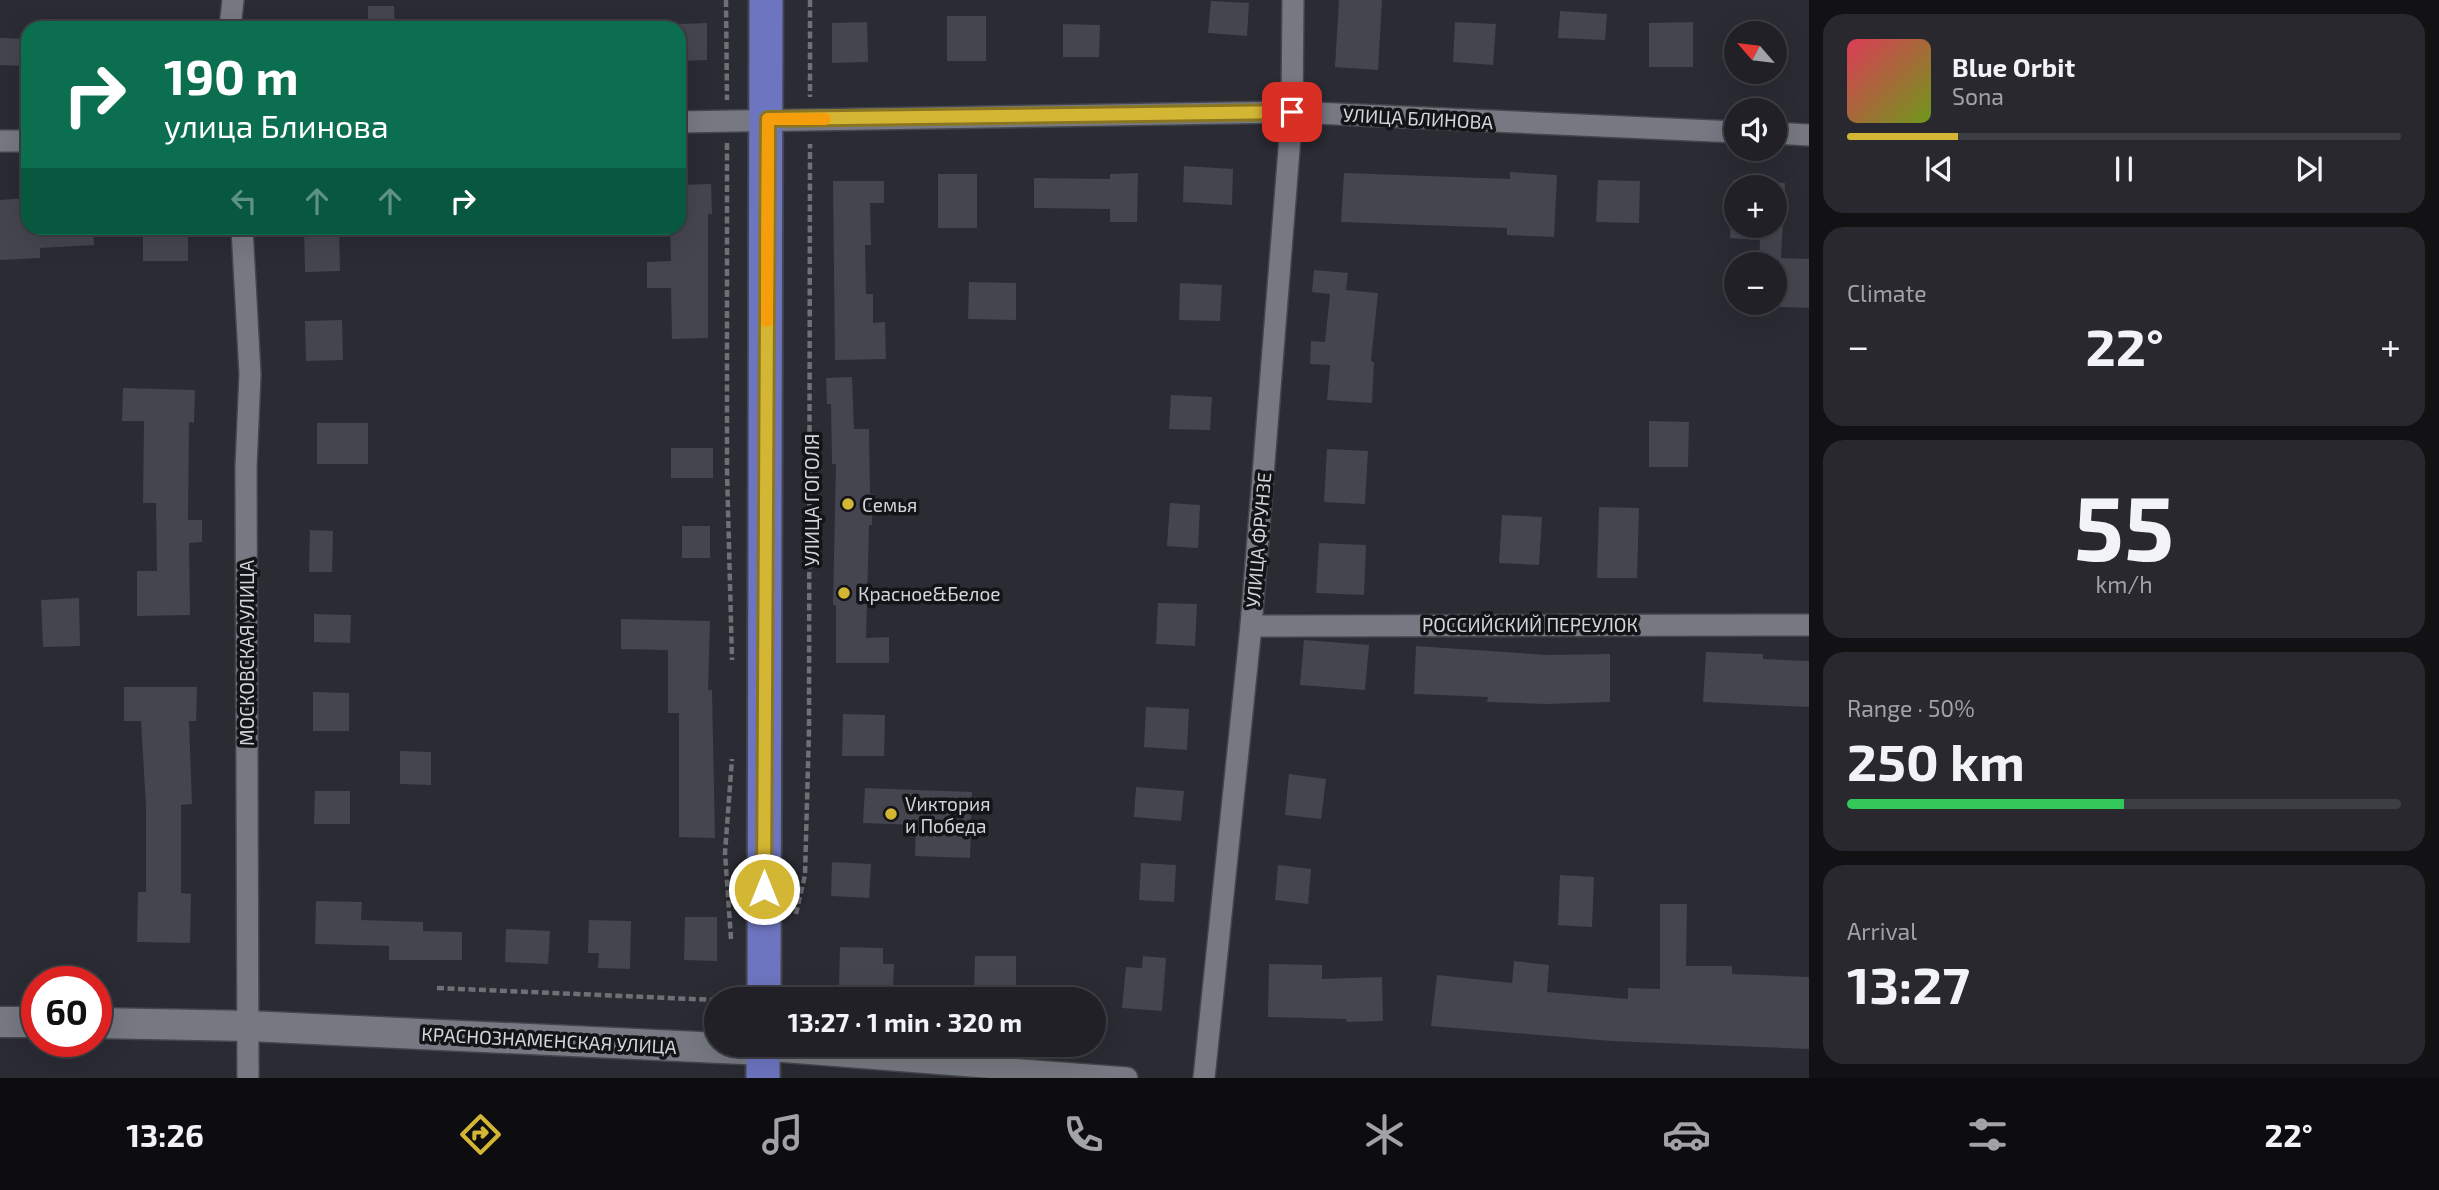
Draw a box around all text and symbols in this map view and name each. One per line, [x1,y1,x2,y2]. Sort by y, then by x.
north arrow [1724,21,1787,84]
map controls [1724,21,1787,315]
text: 190 m [164,46,299,105]
icon: right [49,49,140,140]
text: Blue Orbit [1952,51,2075,82]
pin [1262,82,1322,142]
text: Sona [1952,82,2004,110]
icon: arrive [1273,93,1311,131]
button: sound [1724,98,1787,161]
street label: УЛИЦА БЛИНОВА [1342,103,1494,133]
text: улица Блинова [164,106,389,144]
icon: previous [1920,150,1958,188]
icon: pause [2105,150,2143,188]
icon: next [2290,150,2328,188]
button: + [1724,175,1787,238]
icon: left [225,182,263,220]
icon: ahead [298,182,336,220]
icon: ahead [371,182,409,220]
icon: right [444,182,482,220]
button: − [1724,252,1787,315]
text: Climate [1847,279,1927,307]
text: 22° [2085,314,2164,376]
text: − [1847,322,1869,368]
text: + [2380,322,2401,368]
street label: УЛИЦА ГОГОЛЯ [800,434,823,566]
text: 55 [2074,470,2174,579]
street label: УЛИЦА ФРУНЗЕ [1241,471,1275,609]
place label: Семья [862,493,917,516]
marker: Семья [840,496,856,512]
street label: МОСКОВСКАЯ УЛИЦА [235,560,258,746]
text: km/h [2095,570,2153,598]
place label: Красное&Белое [858,582,1001,605]
marker: Красное&Белое [836,585,852,601]
street label: РОССИЙСКИЙ ПЕРЕУЛОК [1422,613,1638,636]
text: Range · 50% [1847,694,1975,722]
text: 250 km [1847,729,2025,791]
place label: Vиктория и Победа [905,792,990,837]
marker: Vиктория и Победа [883,806,899,822]
position arrow [727,852,801,926]
text: Arrival [1847,917,1917,945]
text: 13:27 [1847,952,1970,1014]
speed limit sign: 60 [21,966,112,1057]
text: 13:27 · 1 min · 320 m [788,1006,1022,1037]
street label: КРАСНОЗНАМЕНСКАЯ УЛИЦА [421,1022,677,1058]
icon: directions [456,1110,505,1159]
icon: music [758,1110,807,1159]
icon: phone [1059,1110,1108,1159]
icon: climate [1360,1110,1409,1159]
icon: car [1662,1110,1711,1159]
icon: filters [1963,1110,2012,1159]
text: 13:26 [126,1115,204,1153]
text: 22° [2265,1115,2313,1153]

